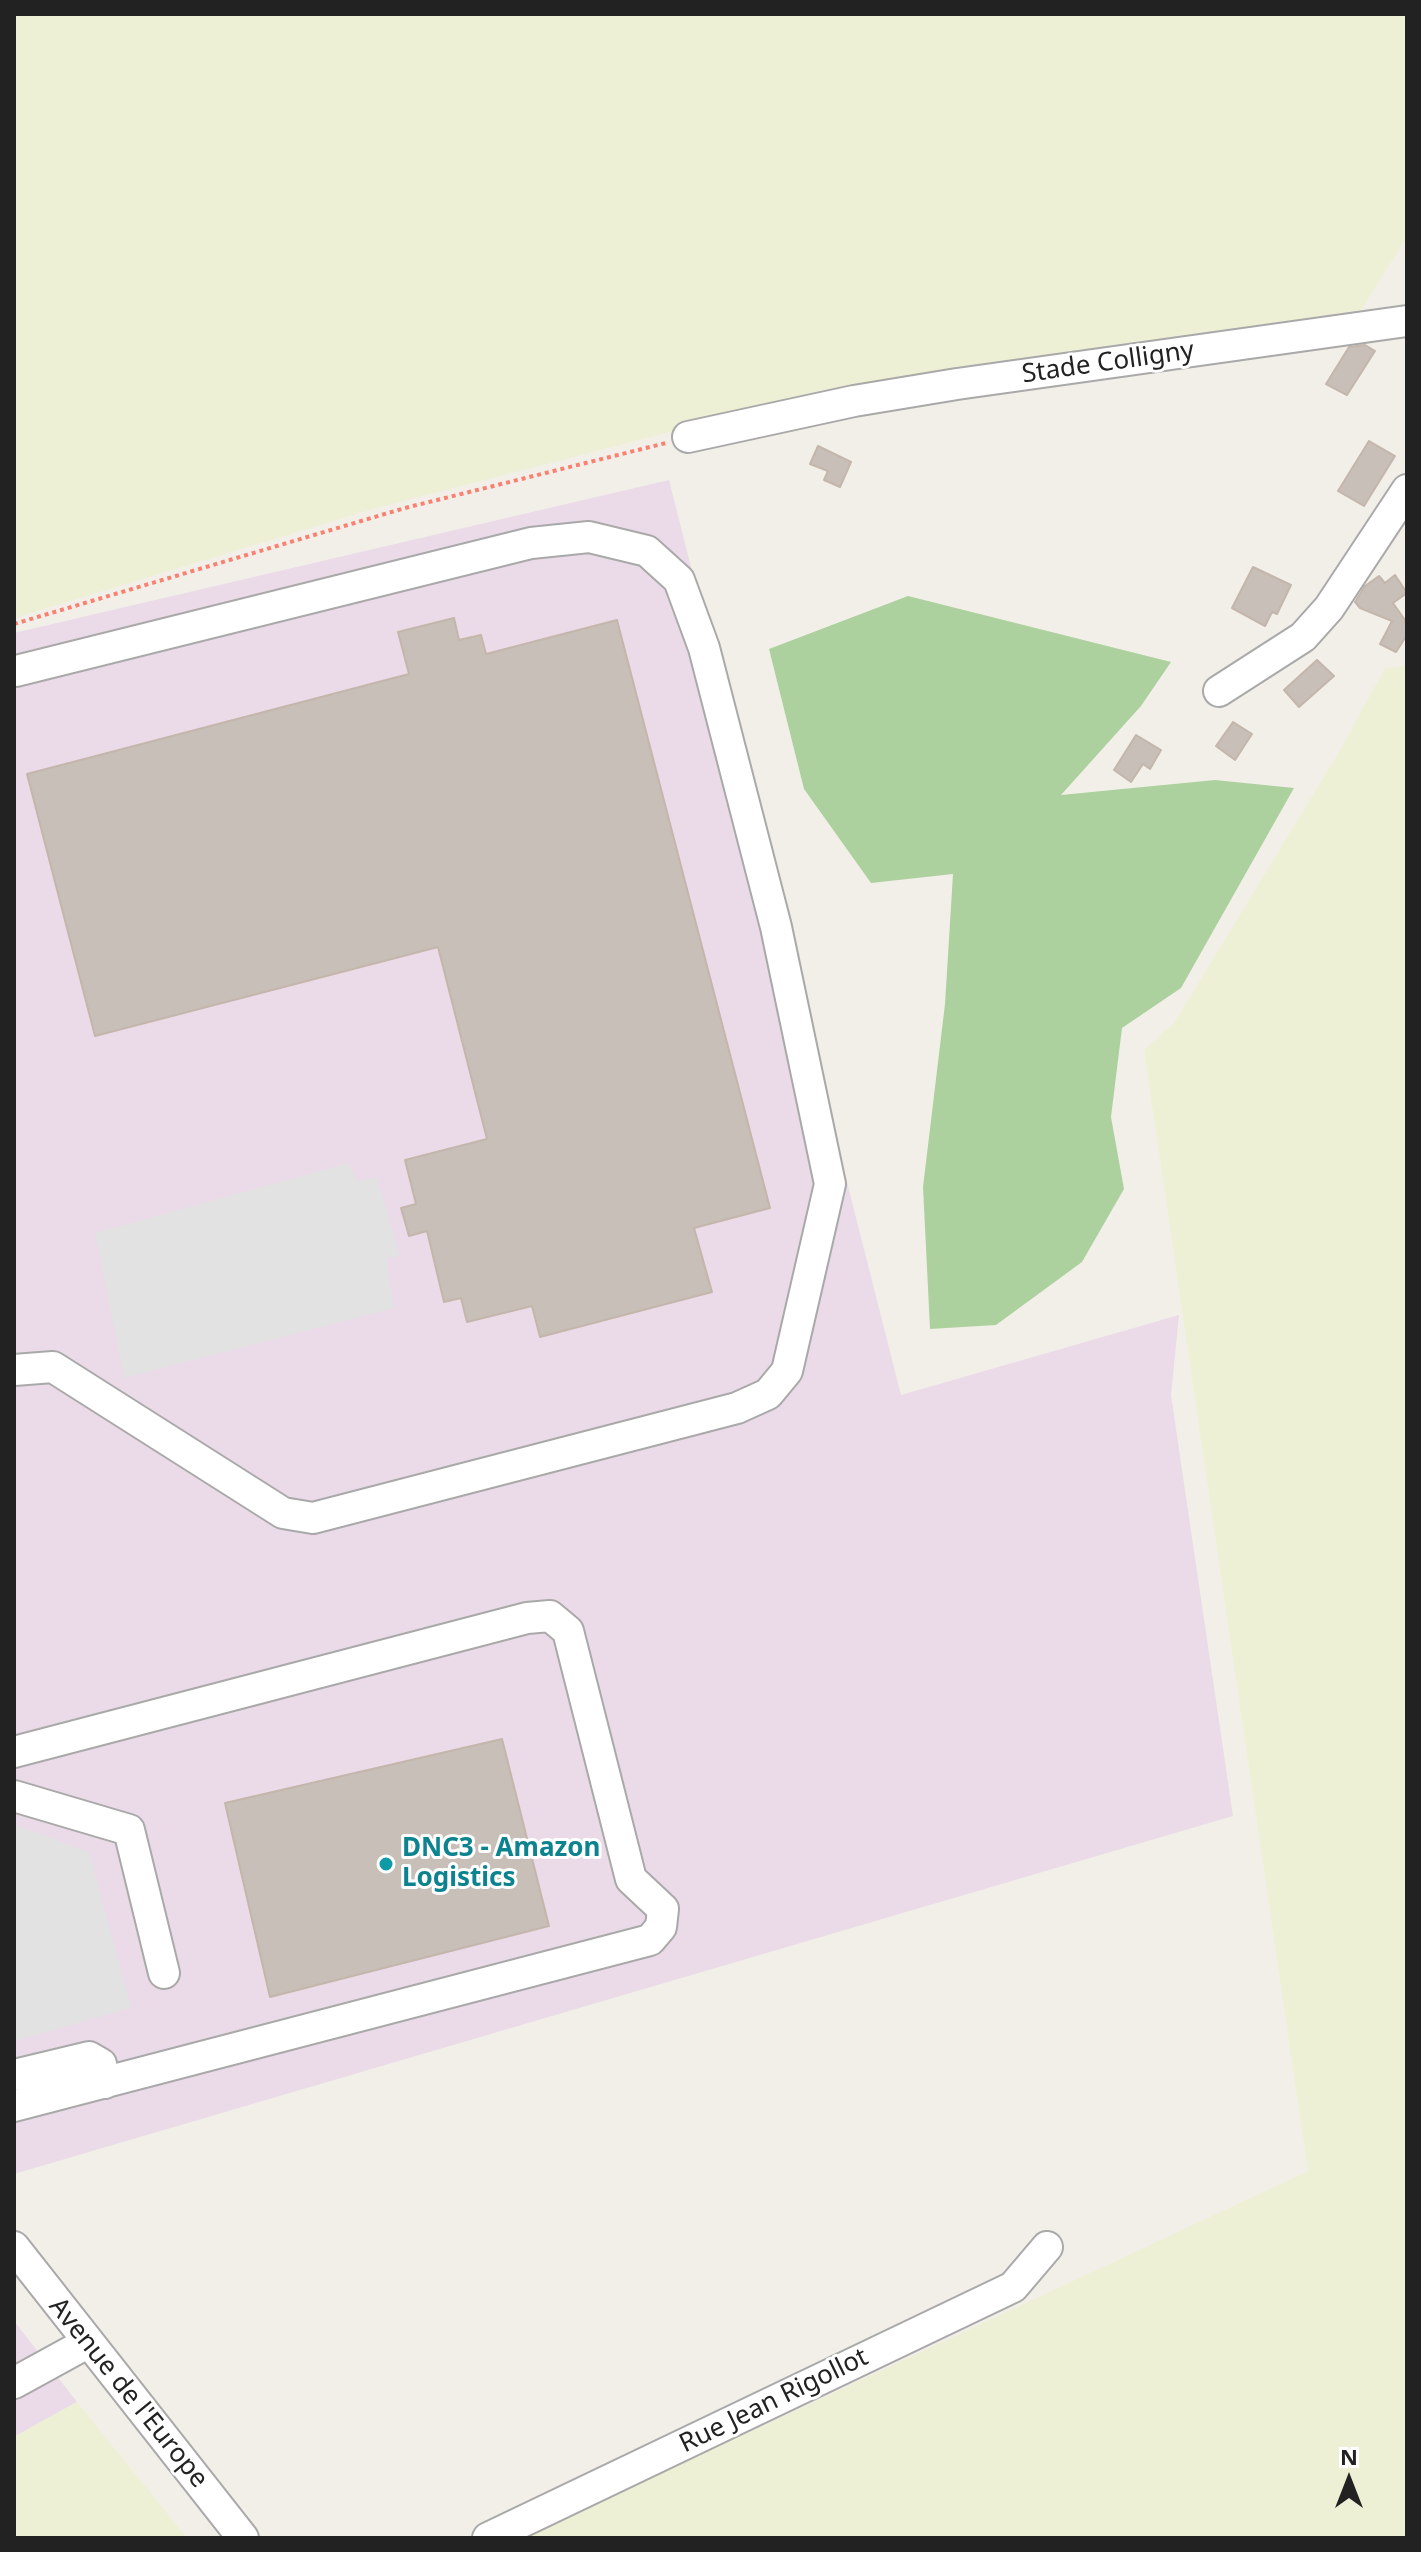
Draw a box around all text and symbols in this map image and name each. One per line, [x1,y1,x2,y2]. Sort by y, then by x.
street label: Stade Colligny [1020,335,1196,391]
place label: DNC3 - Amazon Logistics [402,1833,600,1894]
marker: DNC3 - Amazon Logistics [377,1855,395,1873]
street label: Avenue de l'Europe [42,2292,214,2494]
street label: Rue Jean Rigollot [675,2342,873,2460]
north arrow [1309,2440,1389,2520]
text: N [1340,2441,1358,2471]

